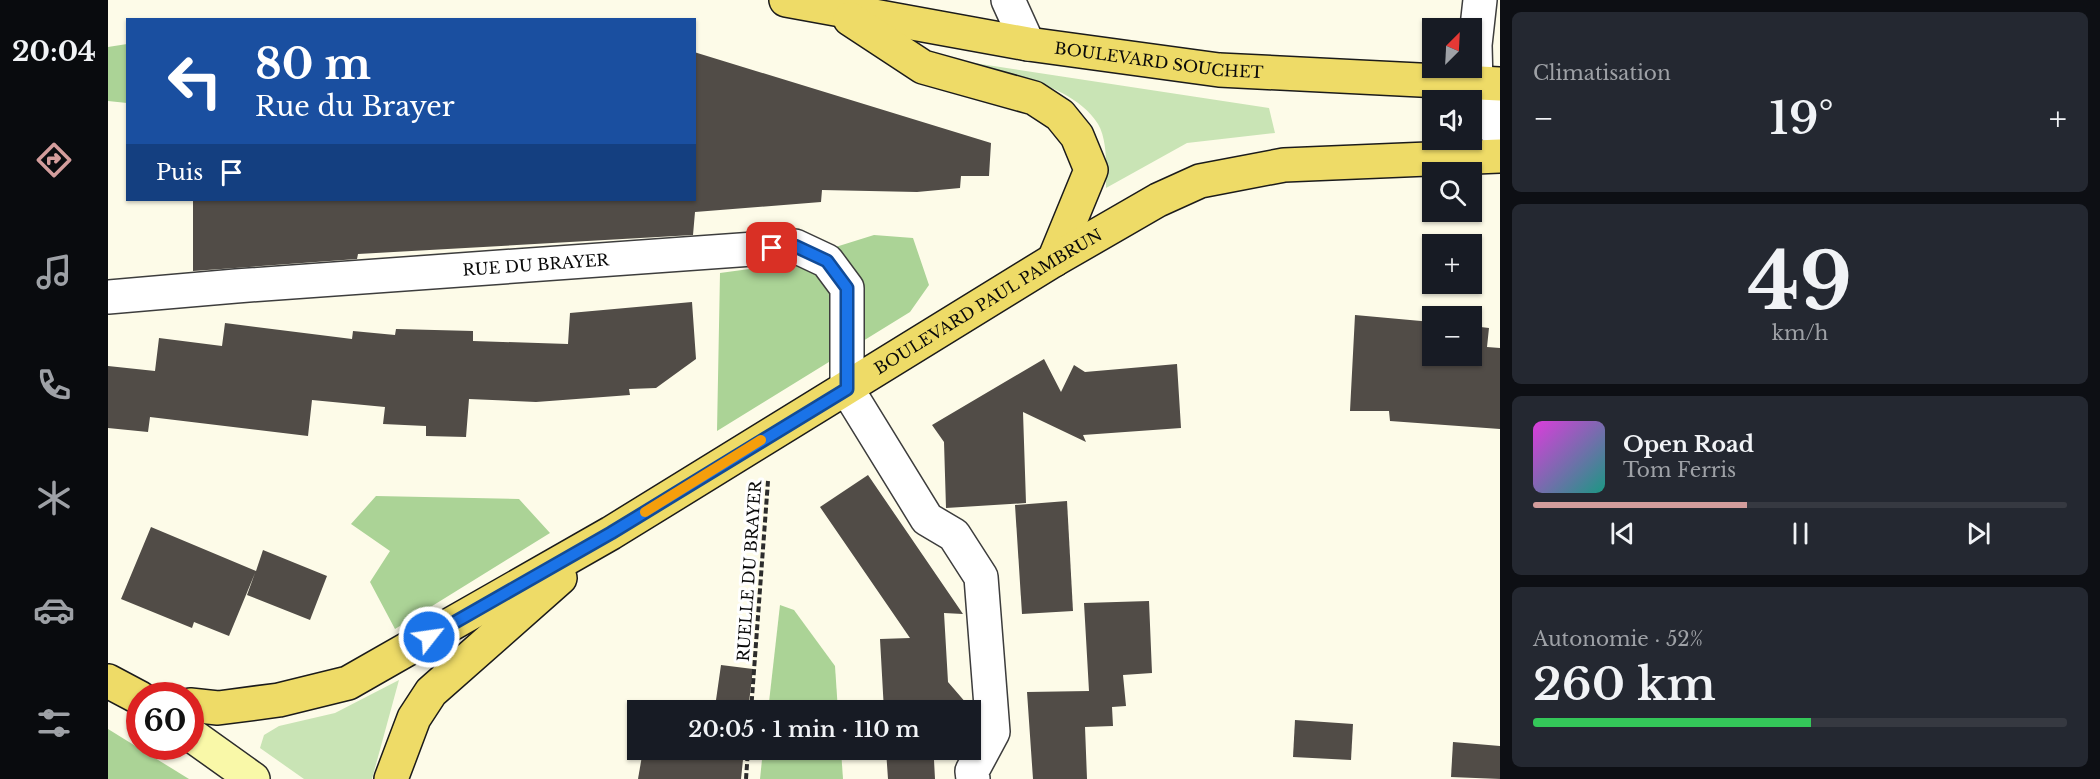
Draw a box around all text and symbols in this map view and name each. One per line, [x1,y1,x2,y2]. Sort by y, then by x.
north arrow [1422,18,1482,78]
map controls [1422,18,1482,366]
text: 20:04 [12,35,96,68]
text: 80 m [255,38,371,90]
street label: BOULEVARD SOUCHET [1053,38,1264,82]
icon: left [156,42,234,120]
text: Climatisation [1533,61,1671,85]
text: Rue du Brayer [255,90,455,123]
button: sound [1422,90,1482,150]
text: 19° [1769,90,1834,146]
text: − [1533,98,1554,139]
text: + [2049,98,2067,139]
icon: directions [33,139,75,181]
icon: arrive [215,156,248,189]
text: Puis [156,159,203,186]
button: search [1422,162,1482,222]
pin [746,222,797,273]
street label: BOULEVARD PAUL PAMBRUN [870,224,1106,378]
icon: arrive [755,231,788,264]
text: 49 [1748,233,1852,330]
button: + [1422,234,1482,294]
street label: RUE DU BRAYER [462,249,611,280]
icon: music [33,251,75,293]
button: − [1422,306,1482,366]
text: km/h [1772,321,1828,345]
icon: phone [33,364,75,406]
text: Open Road [1623,431,1754,458]
text: Tom Ferris [1623,458,1736,482]
icon: climate [33,477,75,519]
street label: RUELLE DU BRAYER [733,478,765,662]
icon: previous [1606,517,1639,550]
icon: pause [1784,517,1817,550]
icon: next [1962,517,1995,550]
icon: car [33,589,75,631]
position arrow [397,605,461,669]
text: Autonomie · 52% [1533,627,1703,651]
text: 260 km [1533,656,1716,712]
speed limit sign: 60 [126,682,204,760]
icon: filters [33,702,75,744]
text: 20:05 · 1 min · 110 m [688,716,920,743]

